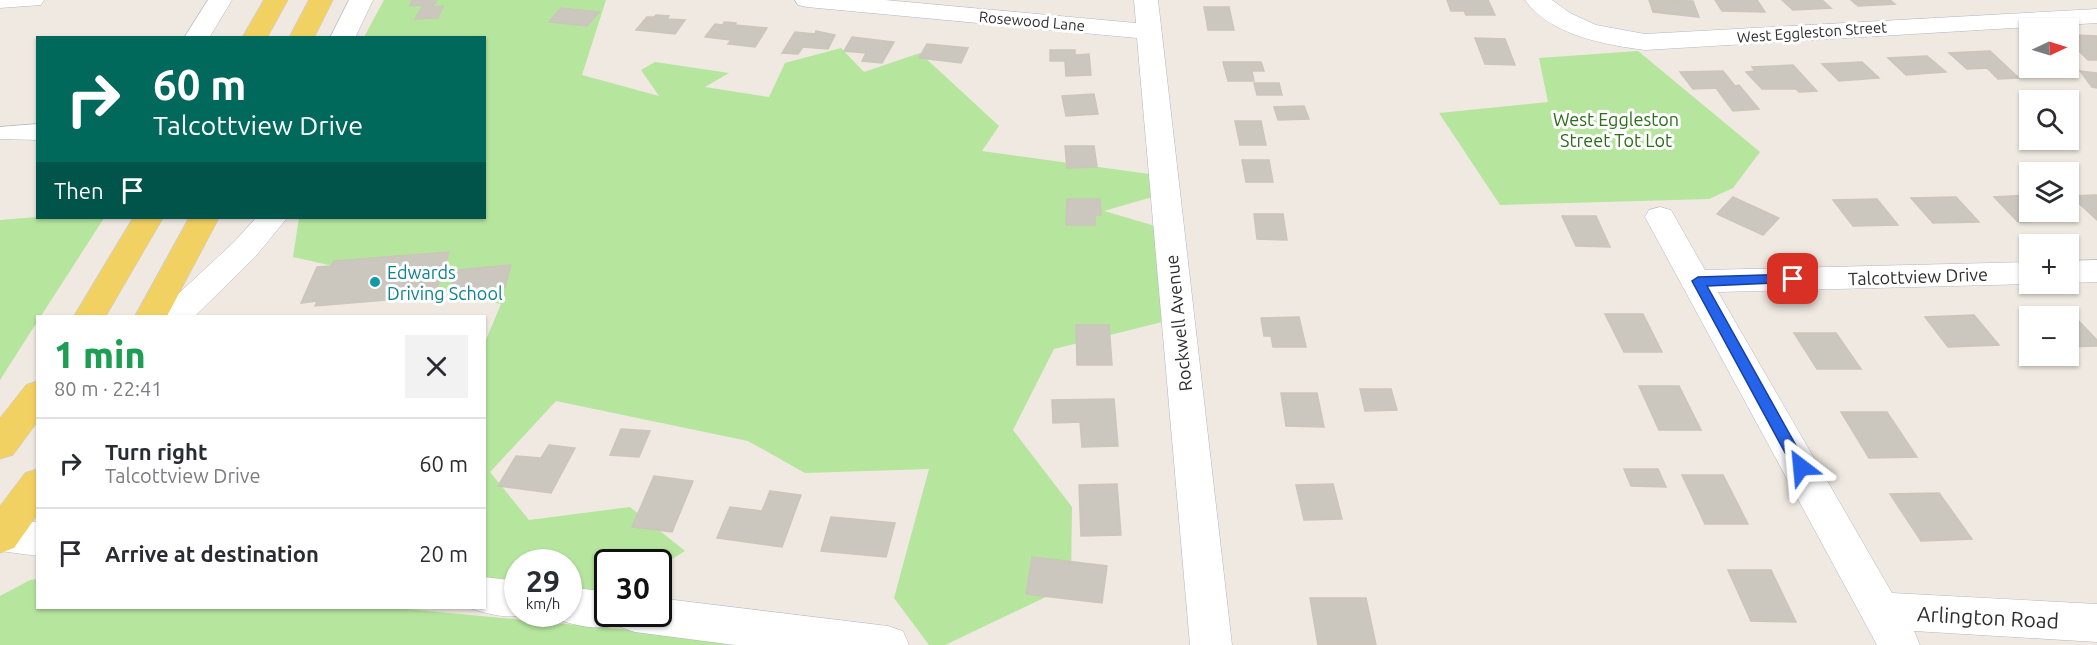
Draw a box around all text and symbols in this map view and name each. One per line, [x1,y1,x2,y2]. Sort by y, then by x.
street label: Rosewood Lane [978,8,1086,34]
street label: West Eggleston Street [1736,18,1888,46]
north arrow [2019,18,2079,78]
map controls [2019,18,2079,366]
icon: right [54,60,132,138]
text: 60 m [153,61,247,108]
button: search [2019,90,2079,150]
park label: West Eggleston Street Tot Lot [1553,109,1679,150]
text: Talcottview Drive [153,110,363,140]
button: layers [2019,162,2079,222]
icon: arrive [116,174,149,207]
text: Then [54,178,104,203]
button: + [2019,234,2079,294]
pin [1767,253,1818,304]
street label: Rockwell Avenue [1161,254,1195,392]
place label: Edwards Driving School [387,262,503,303]
icon: arrive [1776,262,1809,295]
street label: Talcottview Drive [1848,264,1988,288]
marker: Edwards Driving School [368,275,382,289]
button: − [2019,306,2079,366]
text: 1 min [54,334,146,375]
button: close [405,335,468,398]
text: 80 m · 22:41 [54,377,163,400]
position arrow [1769,435,1833,499]
text: Turn right [105,439,207,464]
icon: right [54,447,87,480]
text: 60 m [419,451,468,476]
text: Talcottview Drive [105,464,261,487]
icon: arrive [54,537,87,570]
text: Arrive at destination [105,541,319,566]
text: 20 m [419,541,468,566]
speed limit sign: 30 [594,549,672,627]
text: 29 [526,564,560,598]
text: km/h [526,595,560,612]
street label: Arlington Road [1916,601,2060,633]

